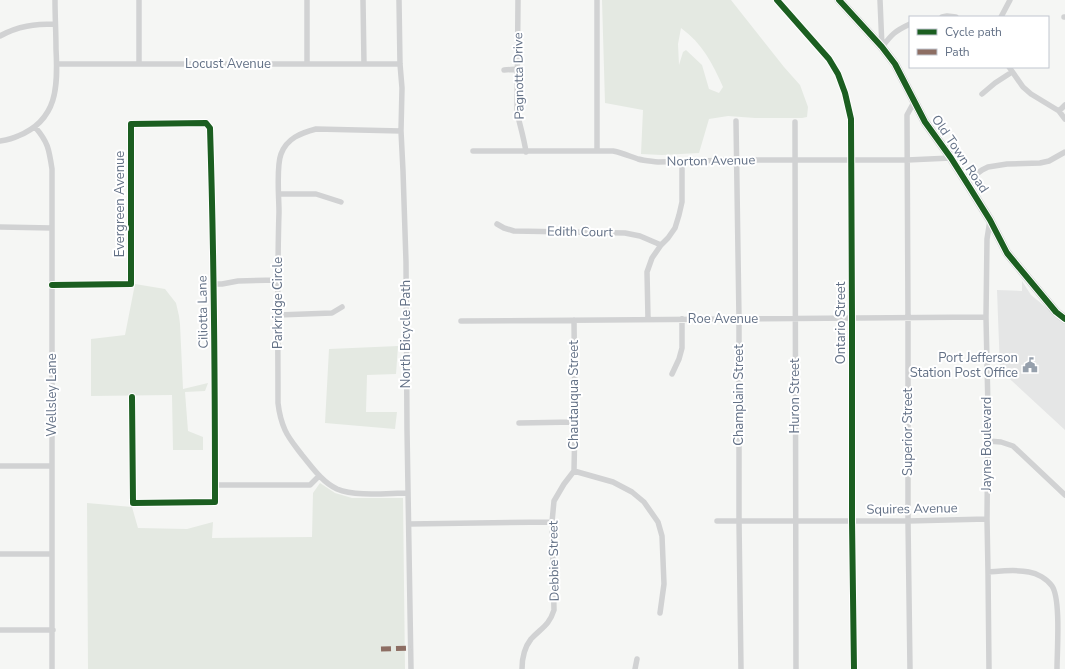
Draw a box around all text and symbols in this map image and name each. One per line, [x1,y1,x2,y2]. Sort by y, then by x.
legend [909,16,1049,68]
text: Cycle path [945,24,1002,40]
street label: Pagnotta Drive [509,32,529,120]
text: Path [945,44,970,60]
street label: Locust Avenue [185,55,271,73]
street label: Old Town Road [927,111,993,197]
street label: Evergreen Avenue [111,151,129,257]
street label: Norton Avenue [667,151,755,171]
street label: Edith Court [547,222,613,242]
street label: Parkridge Circle [269,257,287,349]
street label: Ciliotta Lane [193,275,213,349]
street label: North Bicycle Path [397,280,415,388]
street label: Ontario Street [832,281,850,364]
street label: Roe Avenue [688,310,758,328]
street label: Chautauqua Street [565,340,583,450]
street label: Champlain Street [730,344,748,446]
place label: Port Jefferson Station Post Office [910,349,1018,382]
street label: Wellsley Lane [43,353,61,437]
public building icon: Port Jefferson Station Post Office [1021,356,1039,374]
street label: Huron Street [786,358,804,434]
street label: Superior Street [899,387,917,476]
street label: Jayne Boulevard [978,397,996,492]
street label: Squires Avenue [866,499,958,519]
street label: Debbie Street [544,520,564,601]

